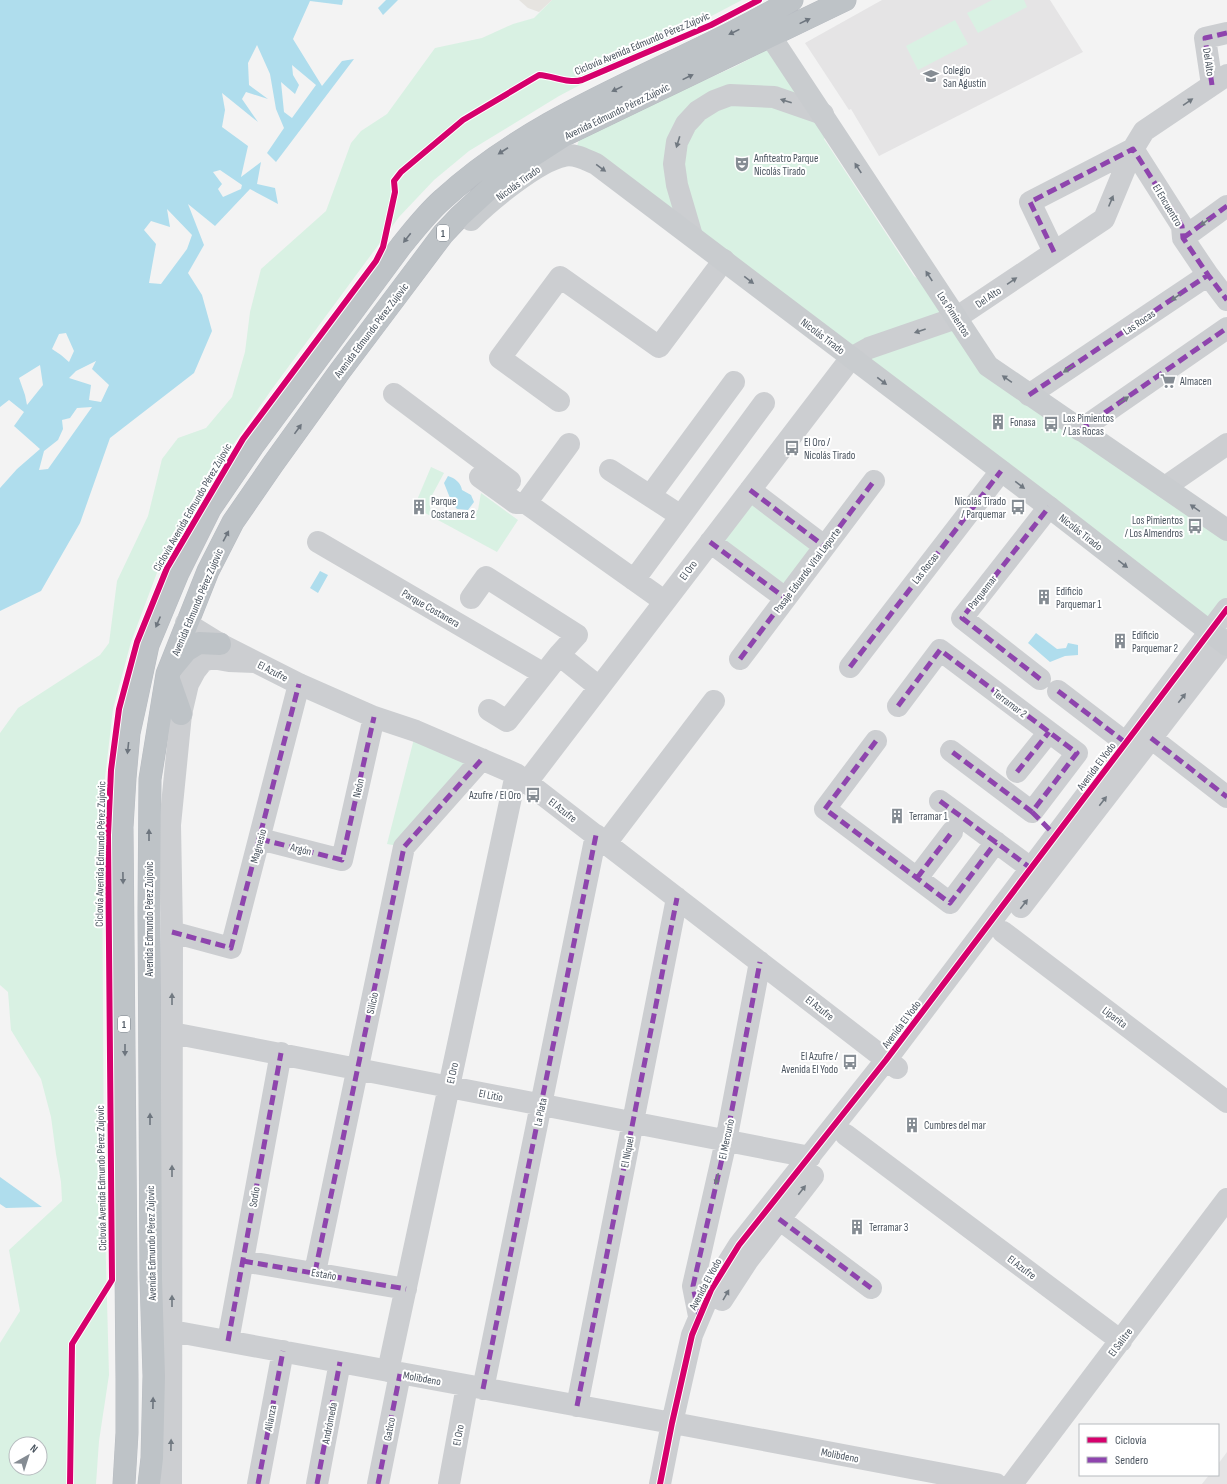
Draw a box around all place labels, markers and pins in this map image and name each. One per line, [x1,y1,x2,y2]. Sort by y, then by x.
place label: Colegio San Agustín [943,64,987,90]
school or university icon: Colegio San Agustín [922,67,940,85]
place label: Anfiteatro Parque Nicolás Tirado [753,152,818,178]
theatre icon: Anfiteatro Parque Nicolás Tirado [733,155,751,173]
supermarket icon: Almacen [1159,372,1177,390]
place label: Almacen [1179,375,1212,388]
place label: Los Pimientos / Las Rocas [1063,412,1114,438]
building icon: Fonasa [989,413,1007,431]
bus stop icon: Los Pimientos / Las Rocas [1042,415,1060,433]
place label: Fonasa [1010,416,1036,429]
place label: El Oro / Nicolás Tirado [804,436,856,462]
bus stop icon: El Oro / Nicolás Tirado [783,439,801,457]
place label: Parque Costanera 2 [431,495,475,521]
place label: Nicolás Tirado / Parquemar [955,495,1006,521]
building icon: Parque Costanera 2 [410,498,428,516]
bus stop icon: Nicolás Tirado / Parquemar [1009,498,1027,516]
place label: Los Pimientos / Los Almendros [1125,514,1183,540]
bus stop icon: Los Pimientos / Los Almendros [1186,517,1204,535]
place label: Edificio Parquemar 1 [1056,585,1102,611]
building icon: Edificio Parquemar 1 [1035,588,1053,606]
place label: Edificio Parquemar 2 [1132,629,1179,655]
building icon: Edificio Parquemar 2 [1111,632,1129,650]
bus stop icon: Azufre / El Oro [524,786,542,804]
place label: Azufre / El Oro [468,789,521,802]
building icon: Terramar 1 [888,807,906,825]
place label: Terramar 1 [909,810,948,823]
place label: El Azufre / Avenida El Yodo [780,1050,839,1076]
bus stop icon: El Azufre / Avenida El Yodo [841,1053,859,1071]
building icon: Cumbres del mar [903,1116,921,1134]
place label: Cumbres del mar [924,1119,986,1132]
building icon: Terramar 3 [848,1218,866,1236]
place label: Terramar 3 [869,1221,909,1234]

